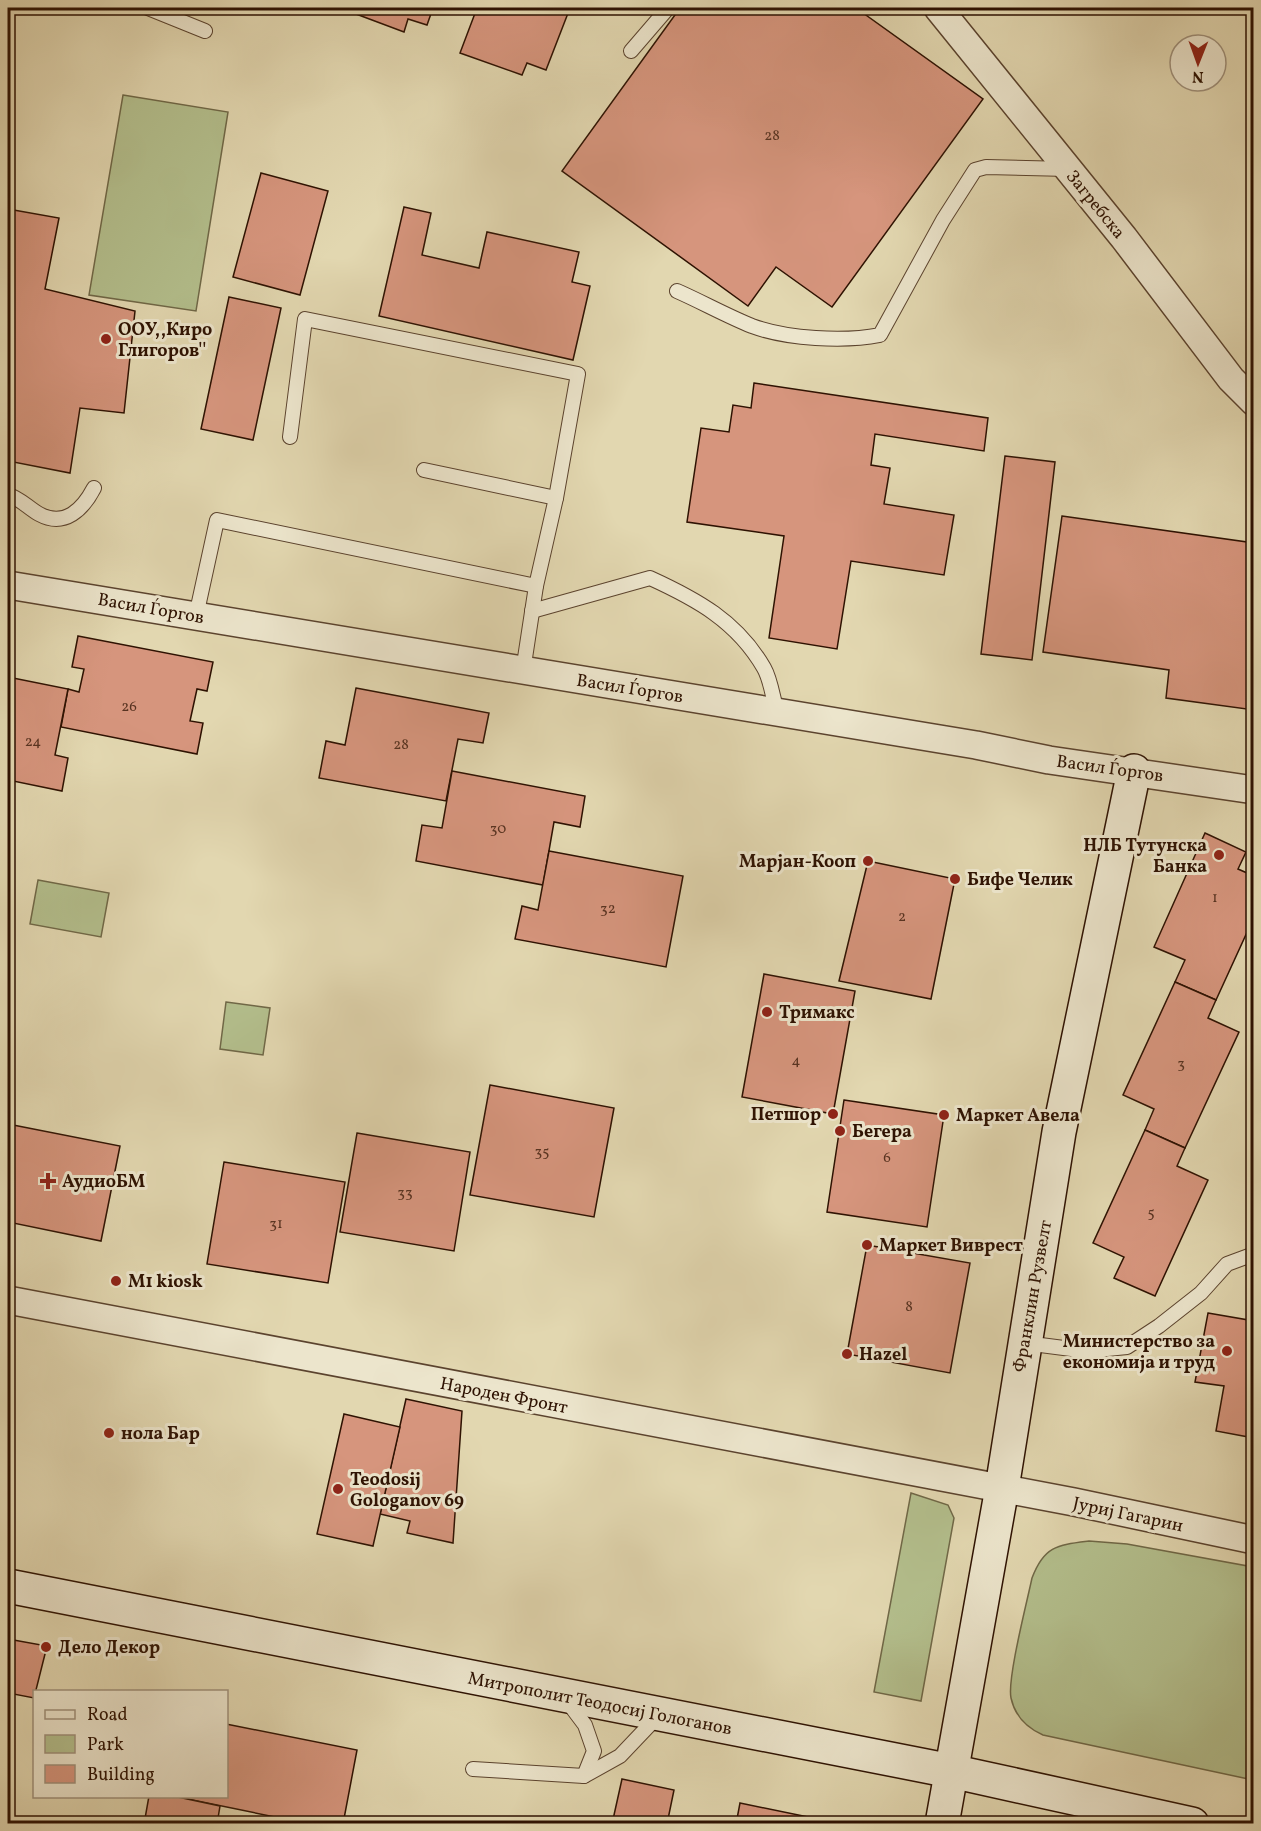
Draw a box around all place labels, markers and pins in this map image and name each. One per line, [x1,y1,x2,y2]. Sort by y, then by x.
place label: ООУ,,Киро Глигоров'' [118,318,212,364]
marker: ООУ,,Киро Глигоров'' [99,332,113,346]
place label: НЛБ Тутунска Банка [1083,834,1207,880]
marker: НЛБ Тутунска Банка [1212,848,1226,862]
place label: Марјан-Кооп [739,850,856,875]
marker: Марјан-Кооп [861,854,875,868]
place label: Бифе Челик [967,868,1073,893]
marker: Бифе Челик [948,872,962,886]
place label: Тримакс [779,1001,855,1026]
marker: Тримакс [760,1005,774,1019]
place label: Петшор [751,1103,821,1128]
place label: Маркет Авела [956,1104,1080,1129]
marker: Петшор [826,1107,840,1121]
marker: Маркет Авела [937,1108,951,1122]
place label: Бегера [852,1120,912,1145]
marker: Бегера [833,1124,847,1138]
place label: АудиоБМ [62,1170,145,1195]
marker: АудиоБМ [39,1172,57,1190]
place label: Маркет Виврест [879,1234,1023,1259]
marker: Маркет Виврест [860,1238,874,1252]
place label: M1 kiosk [128,1270,203,1295]
marker: M1 kiosk [109,1274,123,1288]
place label: Министерство за економија и труд [1063,1330,1215,1376]
place label: Hazel [859,1343,907,1368]
marker: Министерство за економија и труд [1220,1344,1234,1358]
marker: Hazel [840,1347,854,1361]
place label: нола Бар [121,1422,200,1447]
marker: нола Бар [102,1426,116,1440]
place label: Teodosij Gologanov 69 [350,1468,464,1514]
marker: Teodosij Gologanov 69 [331,1482,345,1496]
place label: Дело Декор [58,1636,160,1661]
marker: Дело Декор [39,1640,53,1654]

